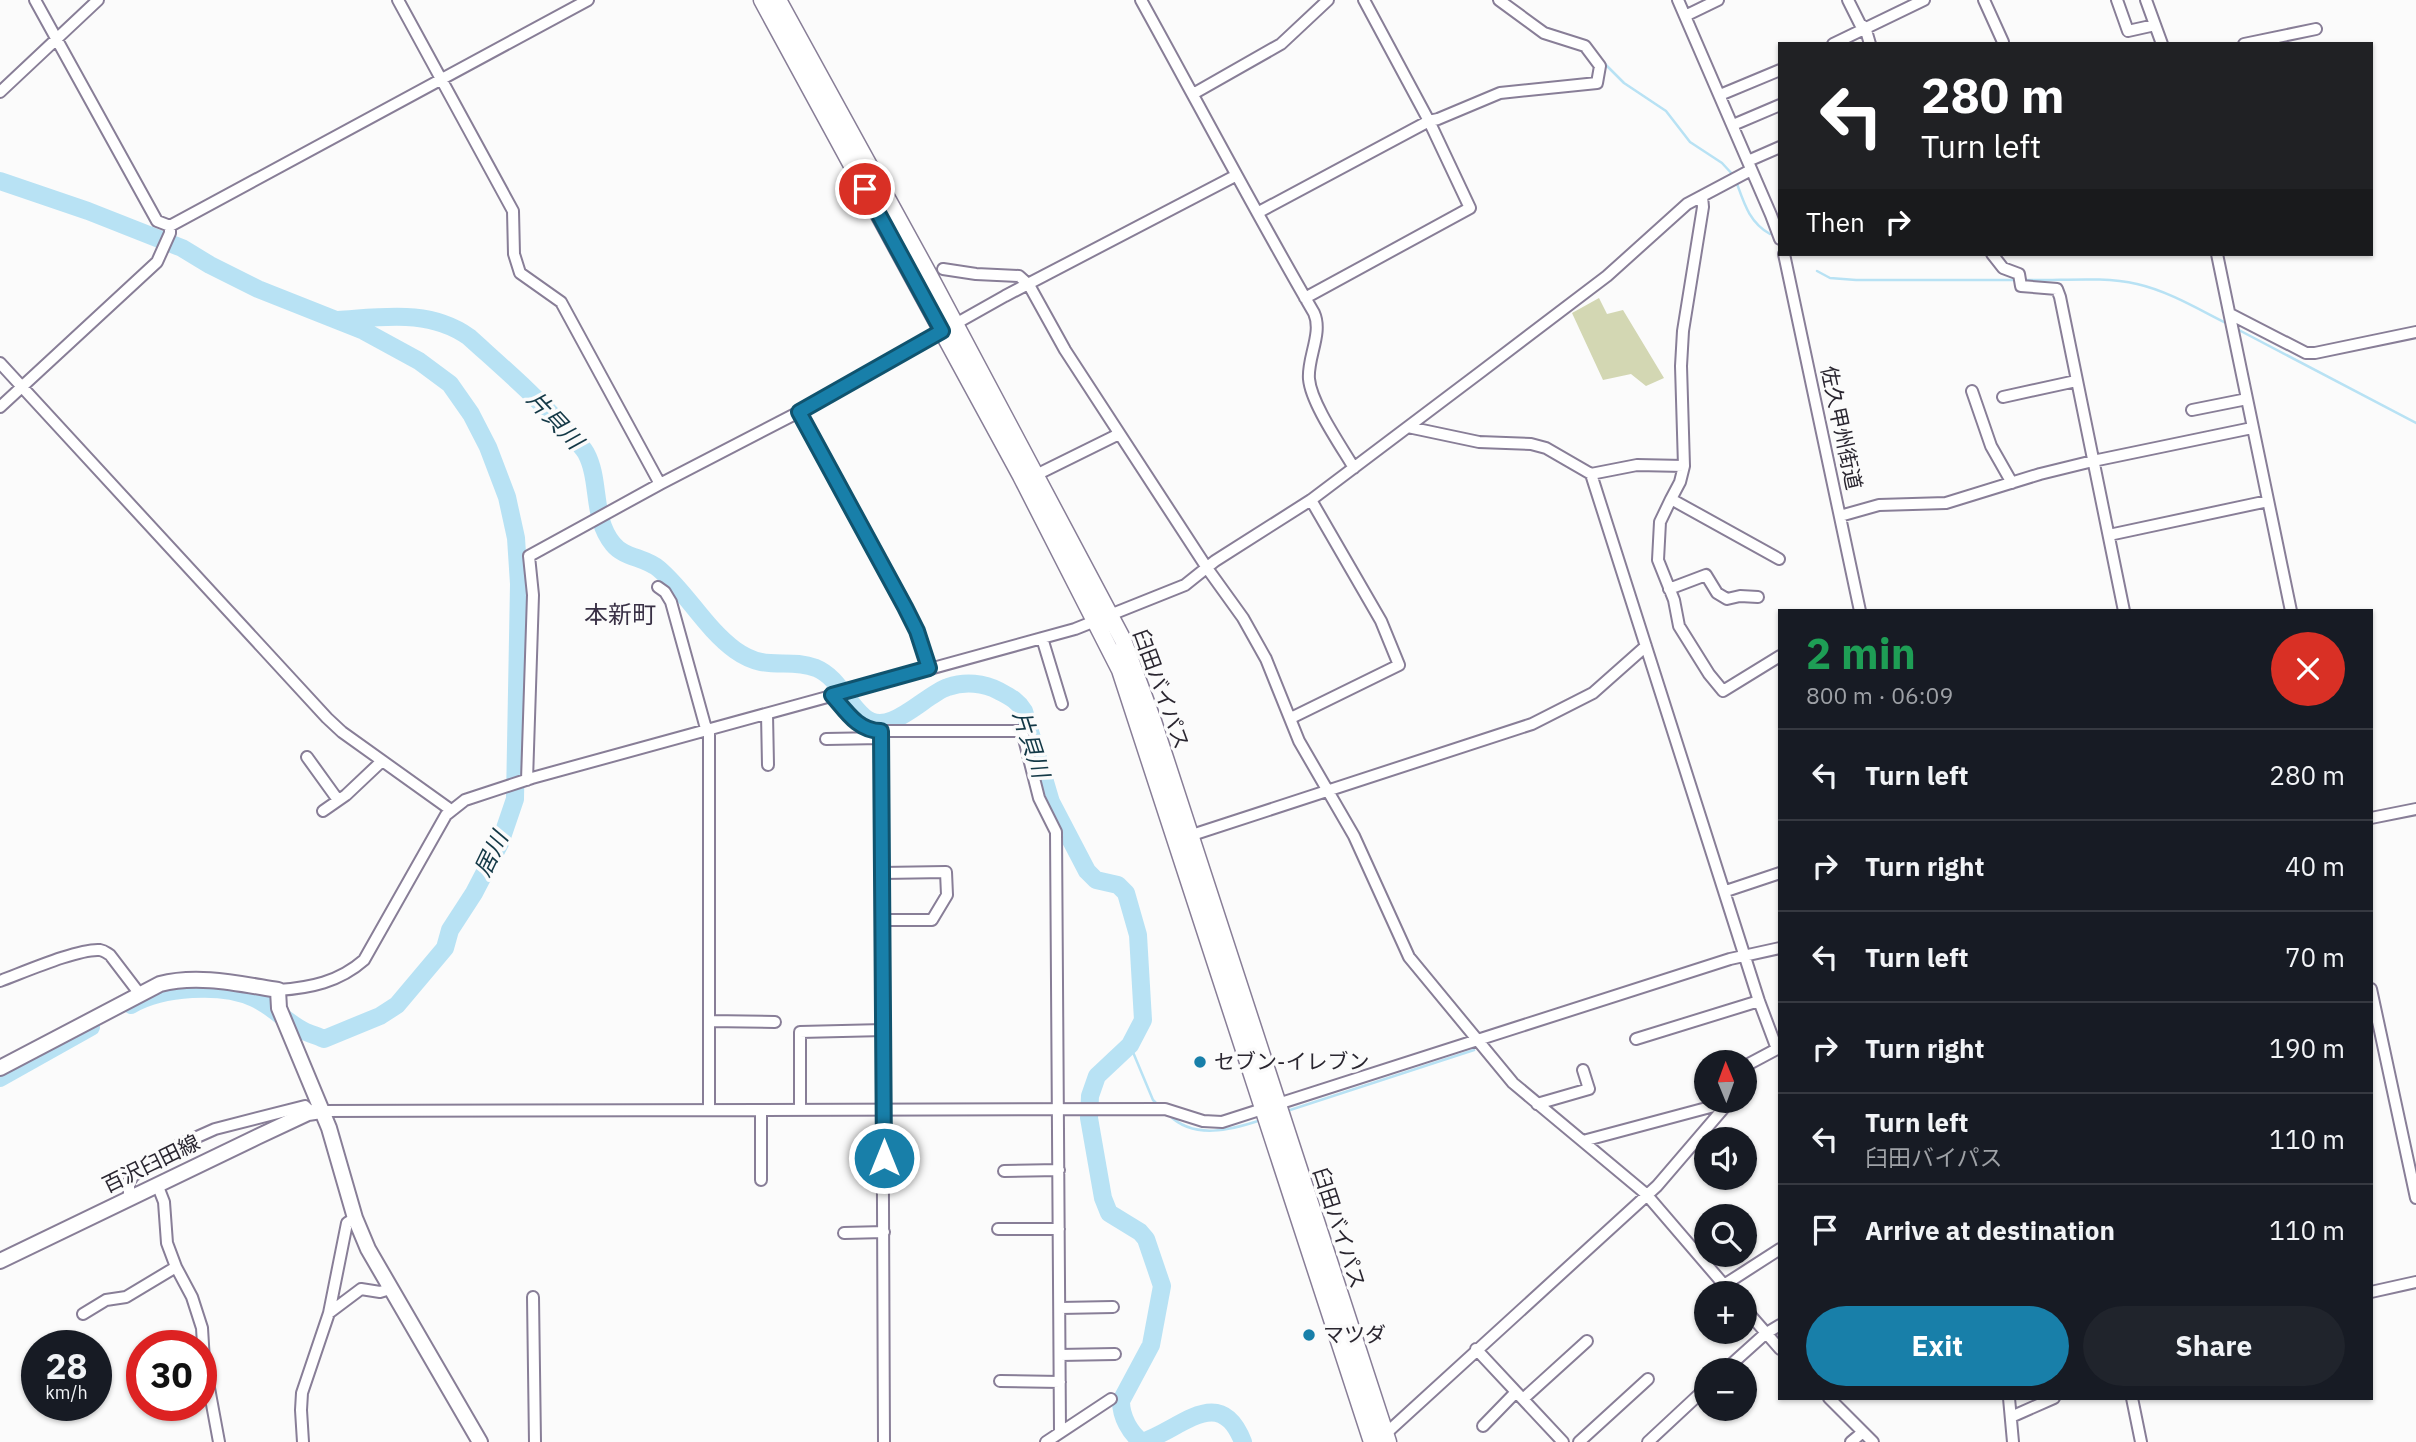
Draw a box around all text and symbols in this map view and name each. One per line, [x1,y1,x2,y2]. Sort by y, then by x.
text: 280 m [1921,63,2065,126]
icon: left [1806,70,1897,161]
text: Turn left [1921,125,2041,167]
pin [835,159,895,219]
icon: arrive [846,170,884,208]
icon: right [1879,203,1917,241]
text: Then [1806,205,1865,239]
street label: 佐久甲州街道 [1815,363,1869,492]
water label: 片貝川 [521,384,592,457]
district label: 本新町 [584,598,656,630]
street label: 臼田バイパス [1127,625,1197,752]
text: 2 min [1806,626,1916,681]
button: close [2271,632,2345,706]
text: 800 m · 06:09 [1806,680,1953,710]
water label: 片貝川 [1007,706,1058,784]
icon: left [1806,756,1844,794]
text: Turn left [1865,758,1968,792]
text: 280 m [2269,758,2345,792]
water label: 居川 [467,824,515,881]
icon: right [1806,847,1844,885]
text: Turn right [1865,849,1984,883]
text: 40 m [2285,849,2345,883]
icon: left [1806,938,1844,976]
text: Turn left [1865,940,1968,974]
text: 70 m [2285,940,2345,974]
icon: right [1806,1029,1844,1067]
text: Turn right [1865,1031,1984,1065]
text: 190 m [2269,1031,2345,1065]
place label: セブン-イレブン [1214,1047,1369,1075]
north arrow [1694,1050,1757,1113]
map controls [1694,1050,1757,1421]
marker: セブン-イレブン [1192,1054,1208,1070]
text: Turn left [1865,1105,1968,1139]
icon: left [1806,1120,1844,1158]
position arrow [847,1121,921,1195]
text: 110 m [2269,1122,2345,1156]
button: sound [1694,1127,1757,1190]
street label: 百沢臼田線 [97,1128,204,1199]
text: 臼田バイパス [1865,1142,2003,1172]
street label: 臼田バイパス [1307,1164,1373,1292]
button: search [1694,1204,1757,1267]
icon: arrive [1806,1211,1844,1249]
text: Arrive at destination [1865,1213,2115,1247]
text: 110 m [2269,1213,2345,1247]
button: + [1694,1281,1757,1344]
button: Exit [1806,1306,2069,1386]
button: Share [2083,1306,2345,1386]
place label: マツダ [1323,1320,1386,1348]
marker: マツダ [1301,1327,1317,1343]
speed limit sign: 30 [126,1330,217,1421]
text: 28 [45,1343,88,1389]
button: − [1694,1358,1757,1421]
text: km/h [45,1381,88,1404]

